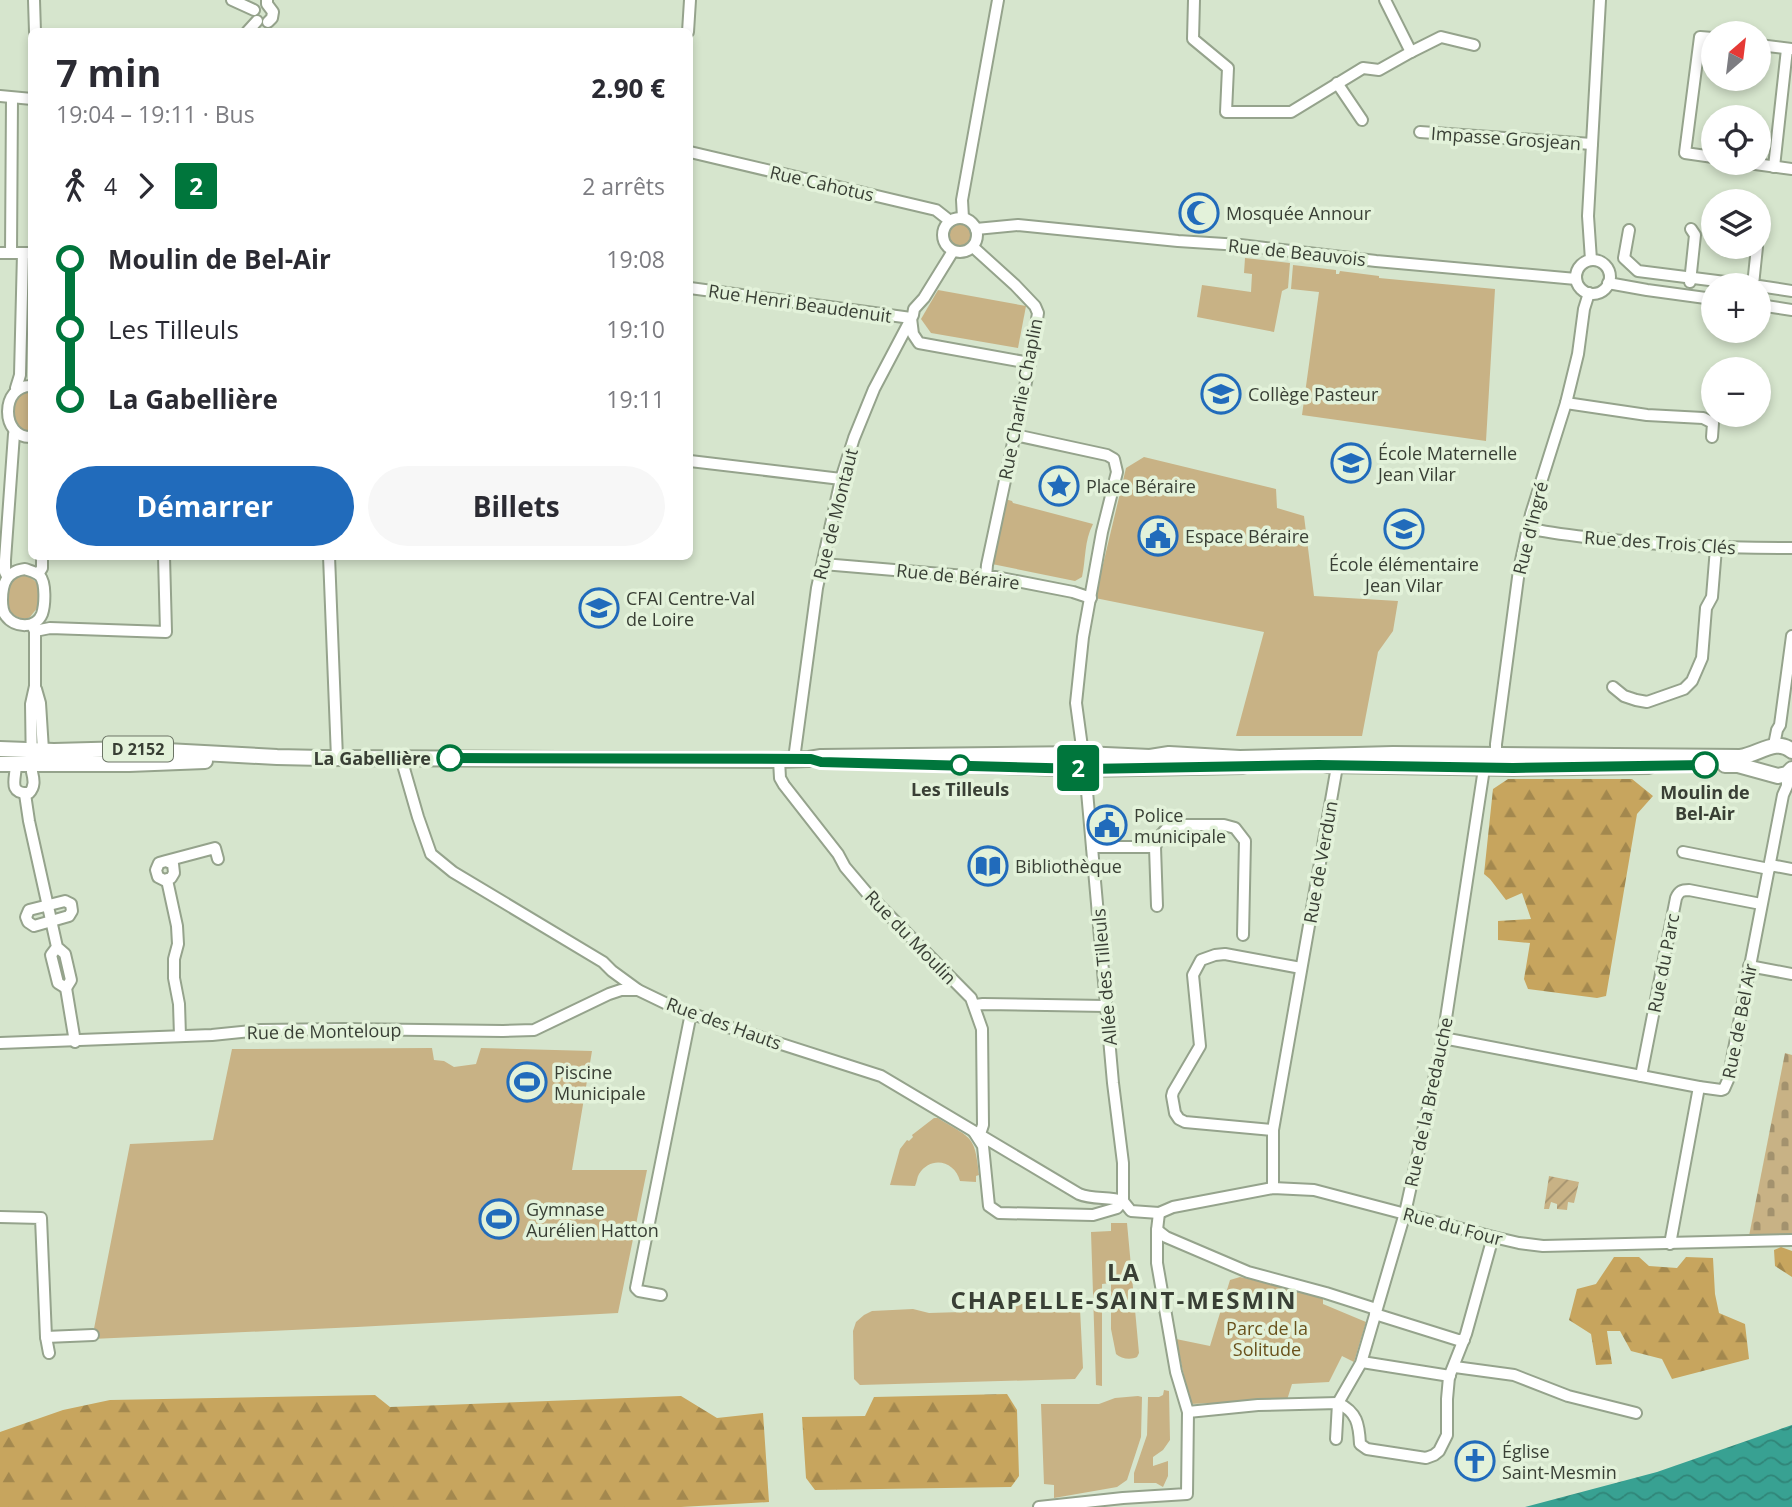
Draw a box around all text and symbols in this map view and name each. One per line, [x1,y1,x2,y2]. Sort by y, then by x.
north arrow [1701,21,1771,91]
map controls [1701,21,1771,427]
text: 7 min [56,46,161,98]
text: 2.90 € [591,70,665,106]
text: 19:04 – 19:11 · Bus [56,98,255,130]
button: locate [1701,105,1771,175]
street label: Impasse Grosjean [1430,121,1582,155]
street label: Rue Cahotus [768,159,876,207]
icon: walk [56,167,94,205]
icon: forward [127,167,165,205]
text: 2 [189,169,203,202]
text: 4 [104,170,117,202]
text: 2 arrêts [582,170,665,202]
button: layers [1701,189,1771,259]
mosque icon: Mosquée Annour [1178,192,1220,234]
place label: Mosquée Annour [1226,201,1372,225]
street label: Rue de Beauvois [1227,233,1367,271]
text: Moulin de Bel-Air [108,241,331,277]
text: 19:08 [606,243,665,275]
button: + [1701,273,1771,343]
street label: Rue Henri Beaudenuit [707,278,893,328]
text: Les Tilleuls [108,311,239,347]
text: 19:10 [606,313,665,345]
street label: Rue Charlie Chaplin [993,316,1047,482]
button: − [1701,357,1771,427]
school or university icon: Collège Pasteur [1200,373,1242,415]
text: La Gabellière [108,381,278,417]
place label: Collège Pasteur [1248,382,1379,406]
text: 19:11 [606,383,665,415]
place label: École Maternelle Jean Vilar [1376,441,1517,486]
school or university icon: École Maternelle Jean Vilar [1330,442,1372,484]
street label: Rue de Montaut [807,446,863,582]
place icon: Place Béraire [1038,465,1080,507]
button: Démarrer [56,466,354,546]
button: Billets [368,466,665,546]
place label: Place Béraire [1086,474,1196,498]
street label: Rue d'Ingré [1507,479,1553,577]
school or university icon: École élémentaire Jean Vilar [1383,508,1425,550]
public building icon: Espace Béraire [1137,515,1179,557]
place label: Espace Béraire [1185,524,1309,548]
street label: Rue des Trois Clés [1583,525,1737,559]
place label: École élémentaire Jean Vilar [1329,552,1479,597]
street label: Rue de Béraire [895,558,1021,594]
place label: CFAI Centre-Val de Loire [626,586,755,631]
school or university icon: CFAI Centre-Val de Loire [578,587,620,629]
road number: D 2152 [103,736,173,762]
marker: La Gabellière [437,745,463,771]
line badge: 2 [1055,745,1101,791]
place label: La Gabellière [313,746,431,770]
text: 2 [1071,751,1085,784]
marker: Moulin de Bel-Air [1692,752,1718,778]
marker: Les Tilleuls [950,755,970,775]
place label: Les Tilleuls [911,777,1009,801]
place label: Moulin de Bel-Air [1660,780,1750,825]
street label: Rue de Verdun [1297,799,1343,925]
place label: Police municipale [1134,803,1226,848]
public building icon: Police municipale [1086,804,1128,846]
library icon: Bibliothèque [967,845,1009,887]
place label: Bibliothèque [1015,854,1122,878]
street label: Rue du Moulin [860,885,962,989]
street label: Allée des Tilleuls [1086,907,1122,1047]
street label: Rue du Parc [1642,911,1684,1015]
street label: Rue de Bel Air [1716,961,1762,1081]
street label: Rue des Hauts [663,991,785,1055]
street label: Rue de la Bredauche [1398,1015,1458,1189]
street label: Rue de Monteloup [246,1018,402,1044]
place label: Piscine Municipale [554,1060,646,1105]
sports icon: Piscine Municipale [506,1061,548,1103]
place label: Gymnase Aurélien Hatton [526,1197,659,1242]
sports icon: Gymnase Aurélien Hatton [478,1198,520,1240]
street label: Rue du Four [1401,1201,1506,1251]
district label: LA CHAPELLE-SAINT-MESMIN [950,1255,1298,1316]
park label: Parc de la Solitude [1226,1316,1308,1361]
place label: Église Saint-Mesmin [1502,1439,1617,1484]
church icon: Église Saint-Mesmin [1454,1440,1496,1482]

